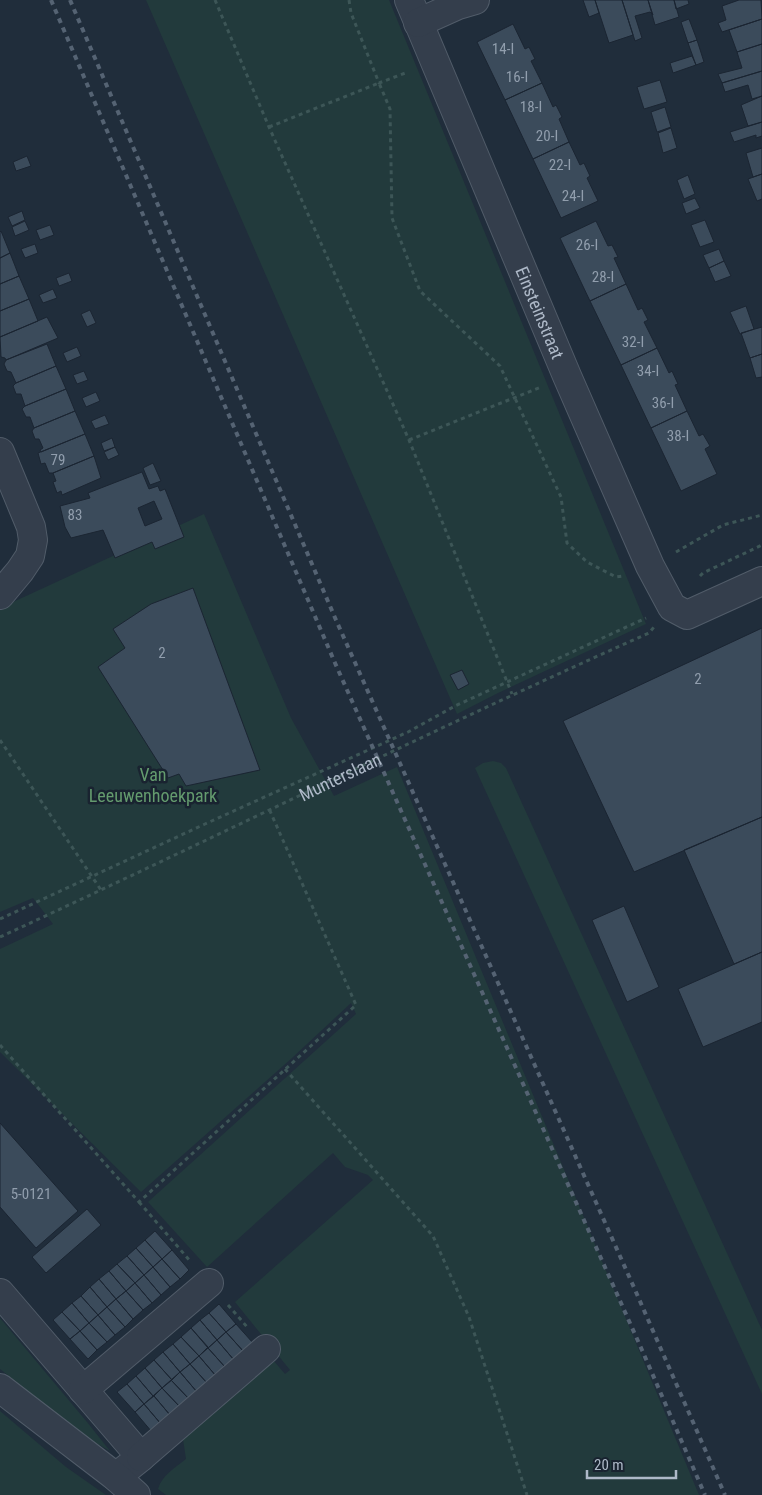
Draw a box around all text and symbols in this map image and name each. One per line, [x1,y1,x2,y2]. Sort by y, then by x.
house number: 14-I [492,40,514,58]
house number: 16-I [506,68,528,86]
house number: 18-I [520,98,542,116]
house number: 20-I [536,127,558,145]
house number: 22-I [549,156,571,174]
house number: 24-I [562,187,584,205]
house number: 26-I [576,236,598,254]
street label: Einsteinstraat [512,263,569,362]
house number: 28-I [592,268,614,286]
house number: 32-I [622,333,644,351]
house number: 34-I [637,362,659,380]
house number: 36-I [652,394,674,412]
house number: 38-I [667,427,689,445]
house number: 79 [51,451,65,469]
house number: 83 [68,506,82,524]
house number: 2 [158,644,166,662]
house number: 2 [694,670,702,688]
street label: Munterslaan [295,748,384,805]
park label: Van Leeuwenhoekpark [89,764,217,806]
house number: 5-0121 [11,1185,51,1203]
scale bar [587,1448,676,1480]
text: 20 m [594,1456,624,1474]

